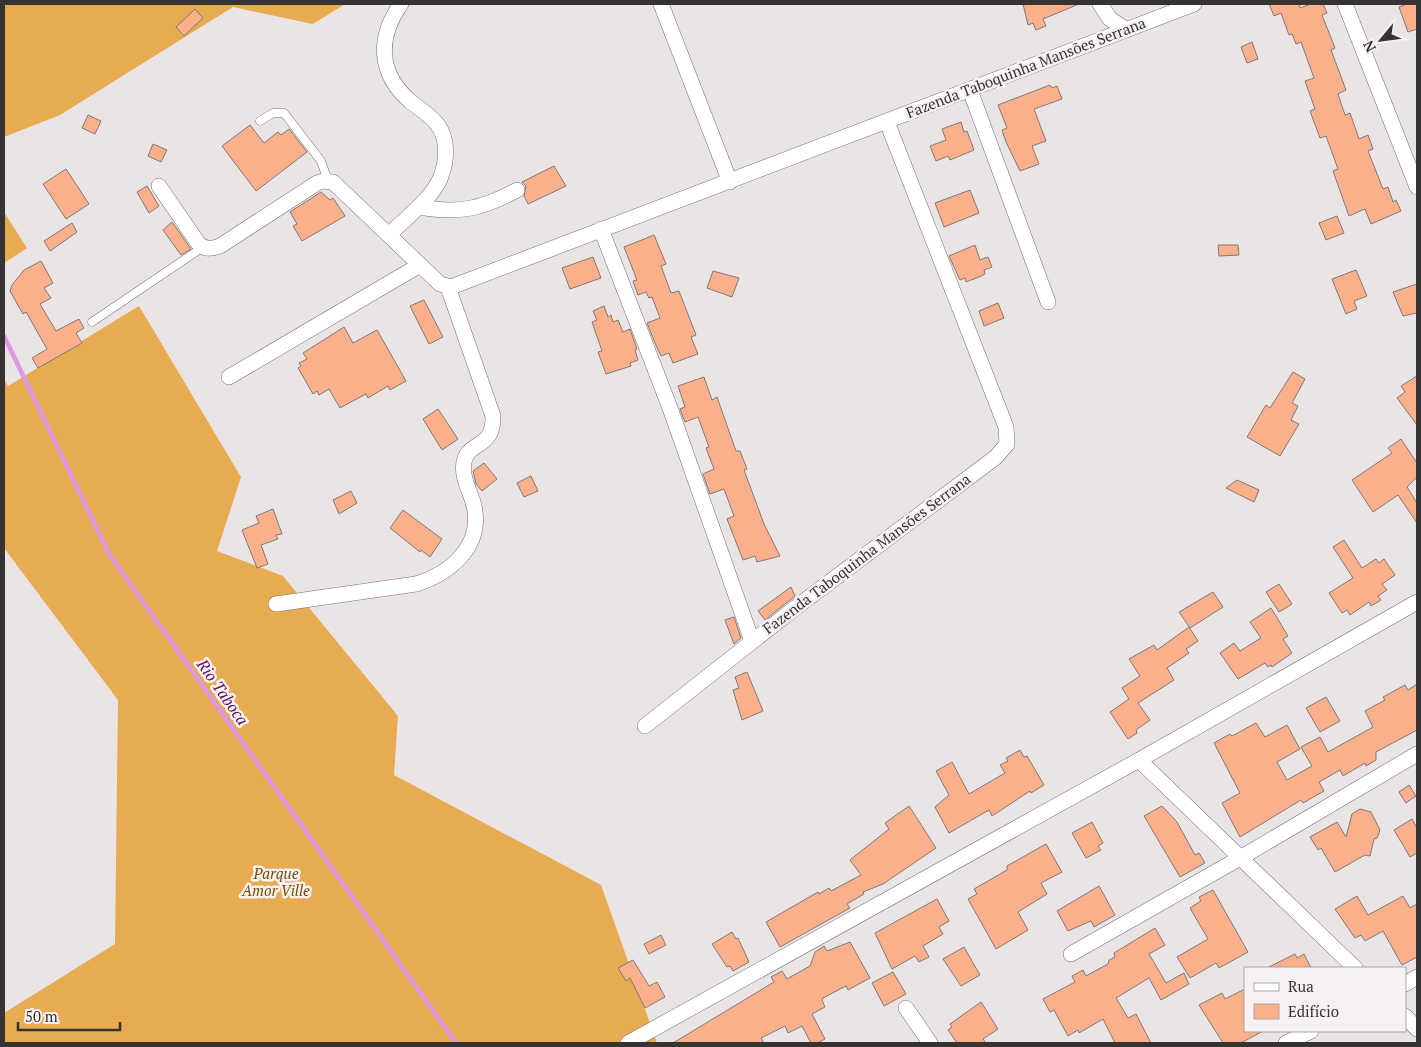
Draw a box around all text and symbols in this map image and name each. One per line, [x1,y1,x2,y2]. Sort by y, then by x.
street label: Fazenda Taboquinha Mansões Serrana [903,12,1149,122]
north arrow [1356,15,1406,65]
text: N [1358,37,1380,56]
street label: Fazenda Taboquinha Mansões Serrana [758,468,975,638]
water label: Rio Taboca [192,654,254,730]
park label: Parque Amor Ville [241,863,310,900]
legend [1244,967,1406,1032]
text: Rua [1288,976,1314,996]
scale bar [18,1000,120,1032]
text: Edifício [1288,1001,1339,1021]
text: 50 m [25,1006,58,1026]

